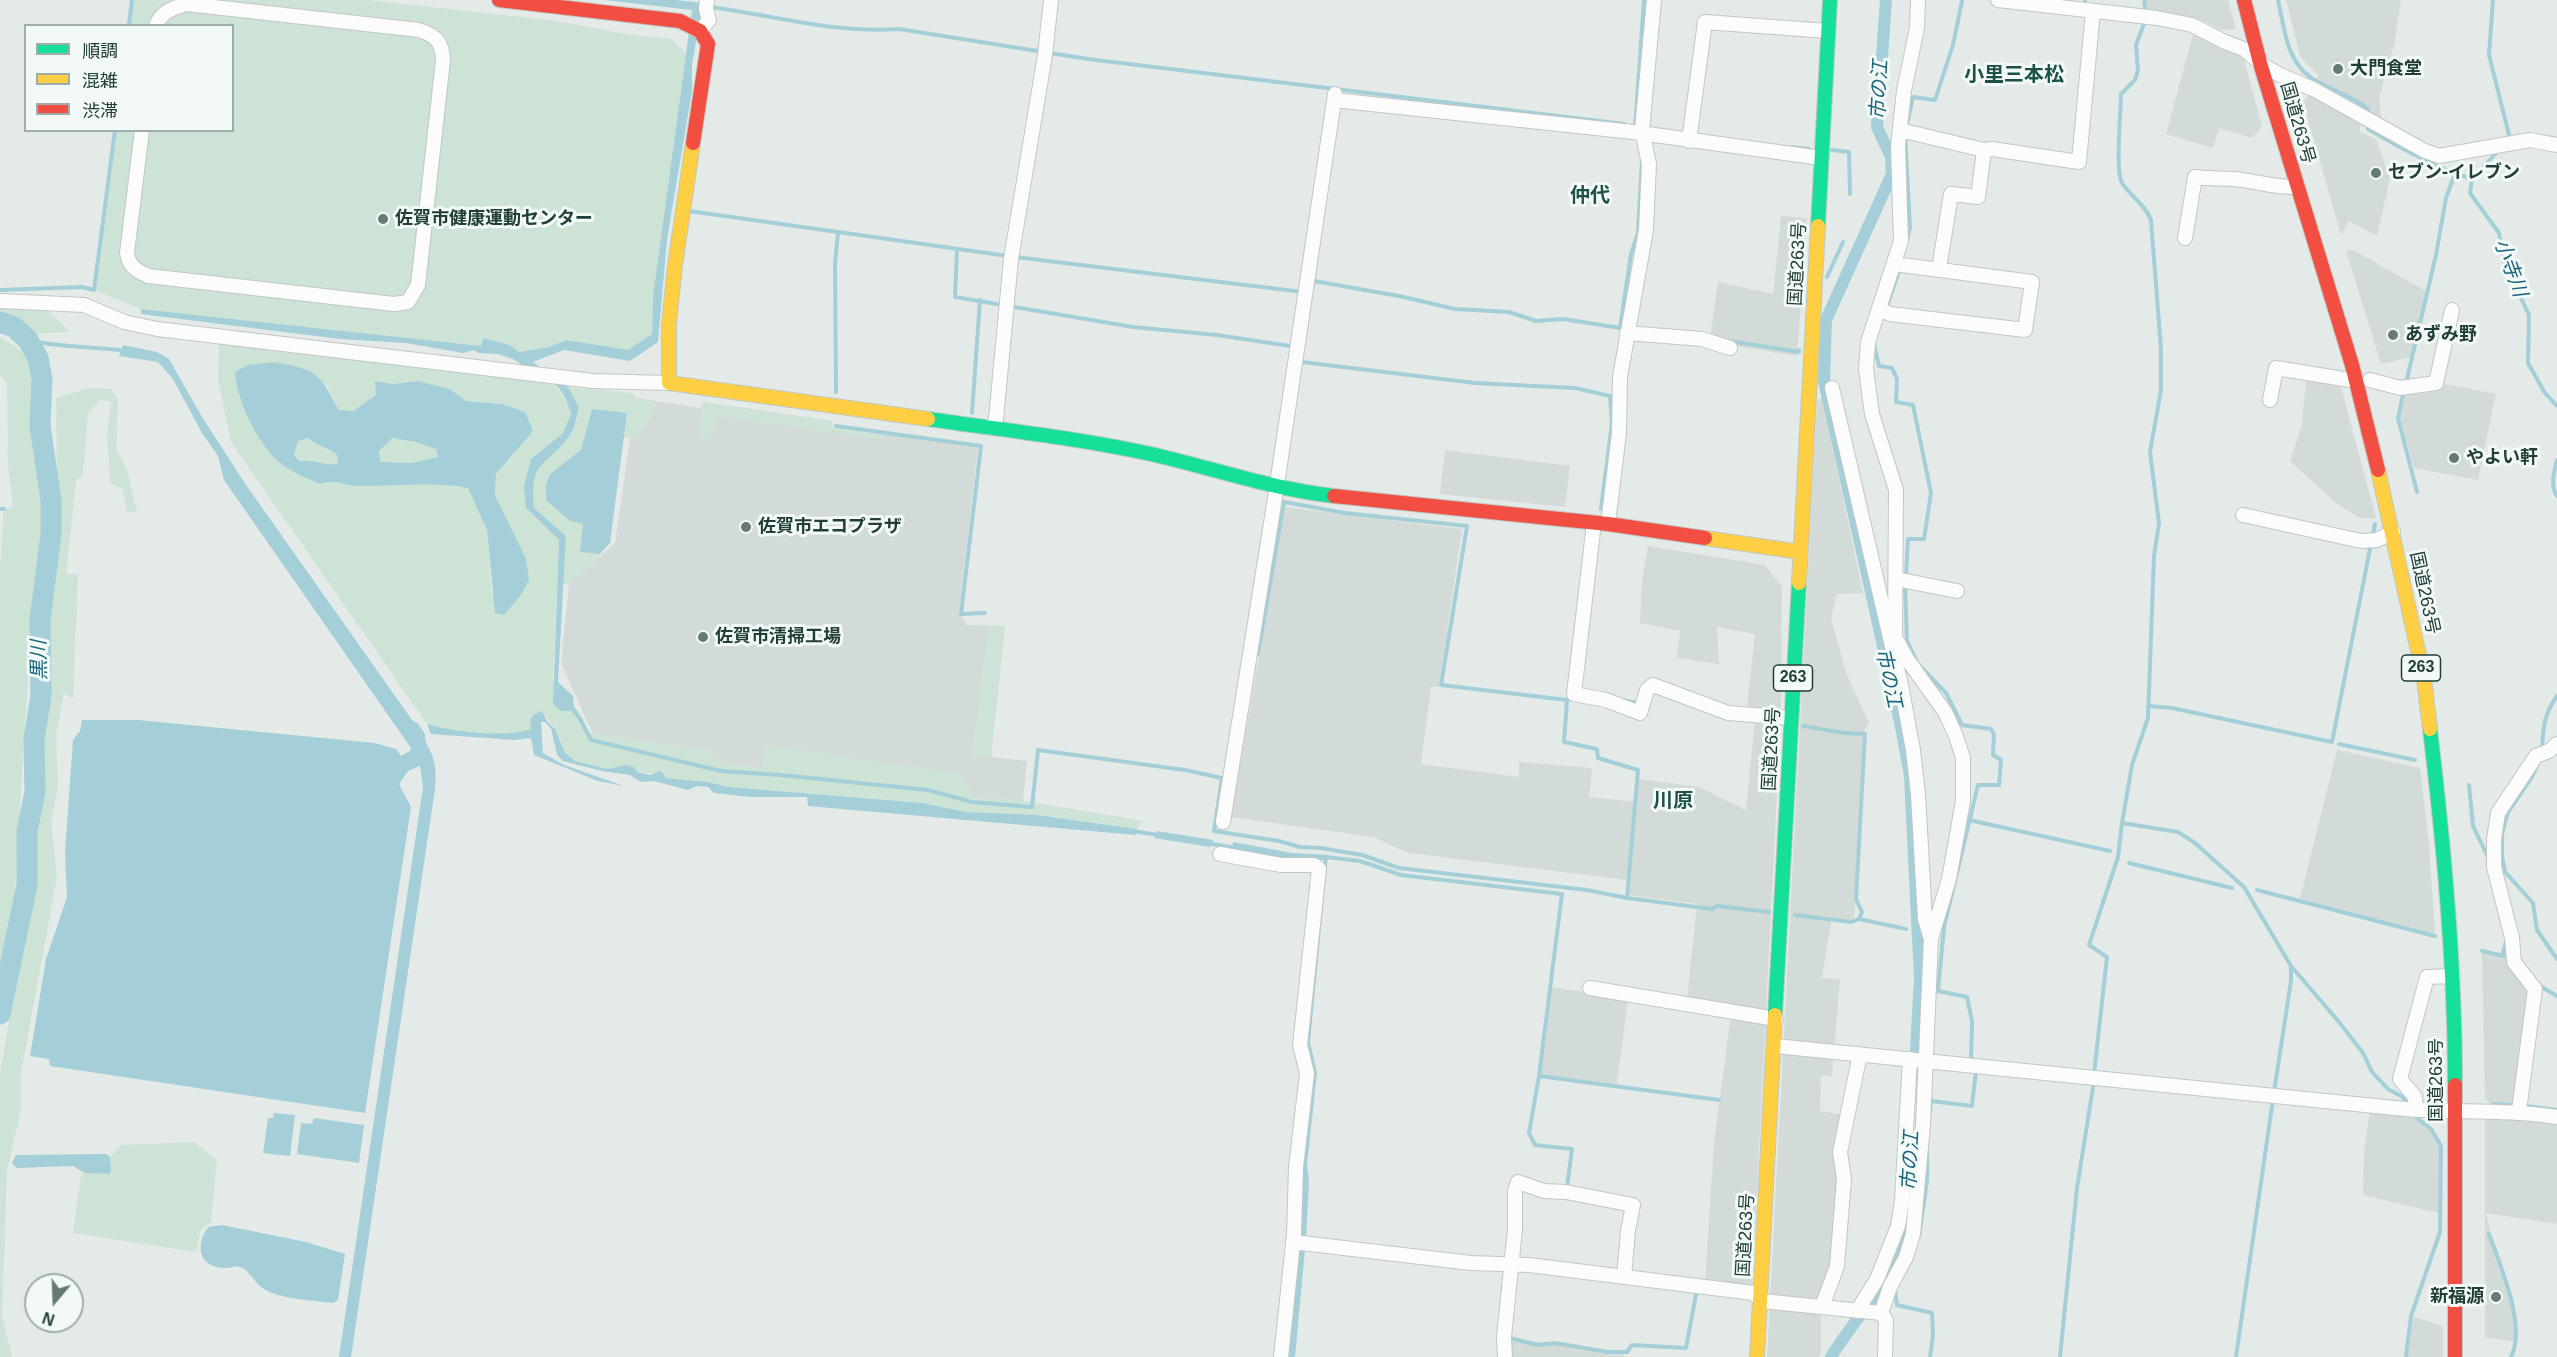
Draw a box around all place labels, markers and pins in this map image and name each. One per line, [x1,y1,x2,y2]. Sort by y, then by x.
place label: 大門食堂 [2350,58,2422,80]
marker: 大門食堂 [2331,62,2345,76]
place label: セブン-イレブン [2388,162,2520,184]
marker: セブン-イレブン [2369,166,2383,180]
place label: 佐賀市健康運動センター [395,208,593,230]
marker: 佐賀市健康運動センター [376,212,390,226]
place label: あずみ野 [2405,324,2477,346]
marker: あずみ野 [2386,328,2400,342]
place label: やよい軒 [2466,447,2538,469]
marker: やよい軒 [2447,451,2461,465]
place label: 佐賀市エコプラザ [758,516,902,538]
marker: 佐賀市エコプラザ [739,520,753,534]
place label: 佐賀市清掃工場 [715,626,841,648]
marker: 佐賀市清掃工場 [696,630,710,644]
place label: 新福源 [2430,1286,2484,1308]
marker: 新福源 [2489,1290,2503,1304]

